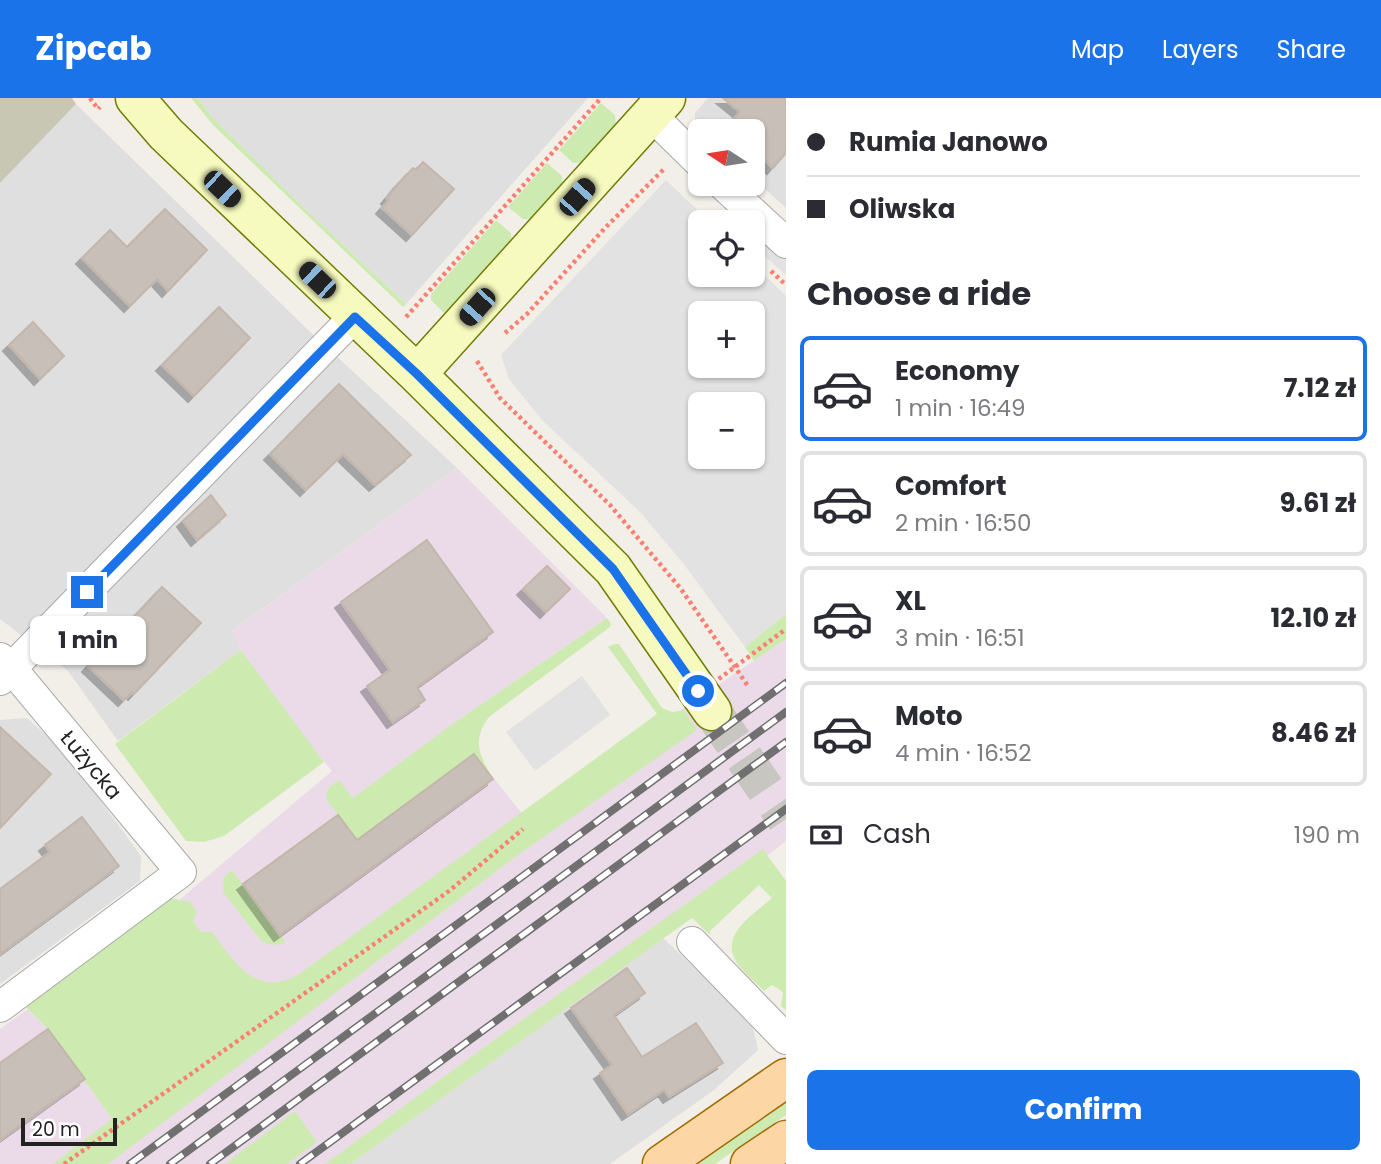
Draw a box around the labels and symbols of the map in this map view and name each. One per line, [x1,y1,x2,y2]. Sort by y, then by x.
north arrow [688,119,765,196]
car [200,167,245,211]
car [556,174,599,220]
car [295,258,340,302]
car [456,284,499,330]
route end [71,576,103,608]
callout: 1 min [29,616,145,666]
route start [682,675,714,707]
street label: Łużycka [54,724,129,805]
scale bar [21,1115,117,1147]

